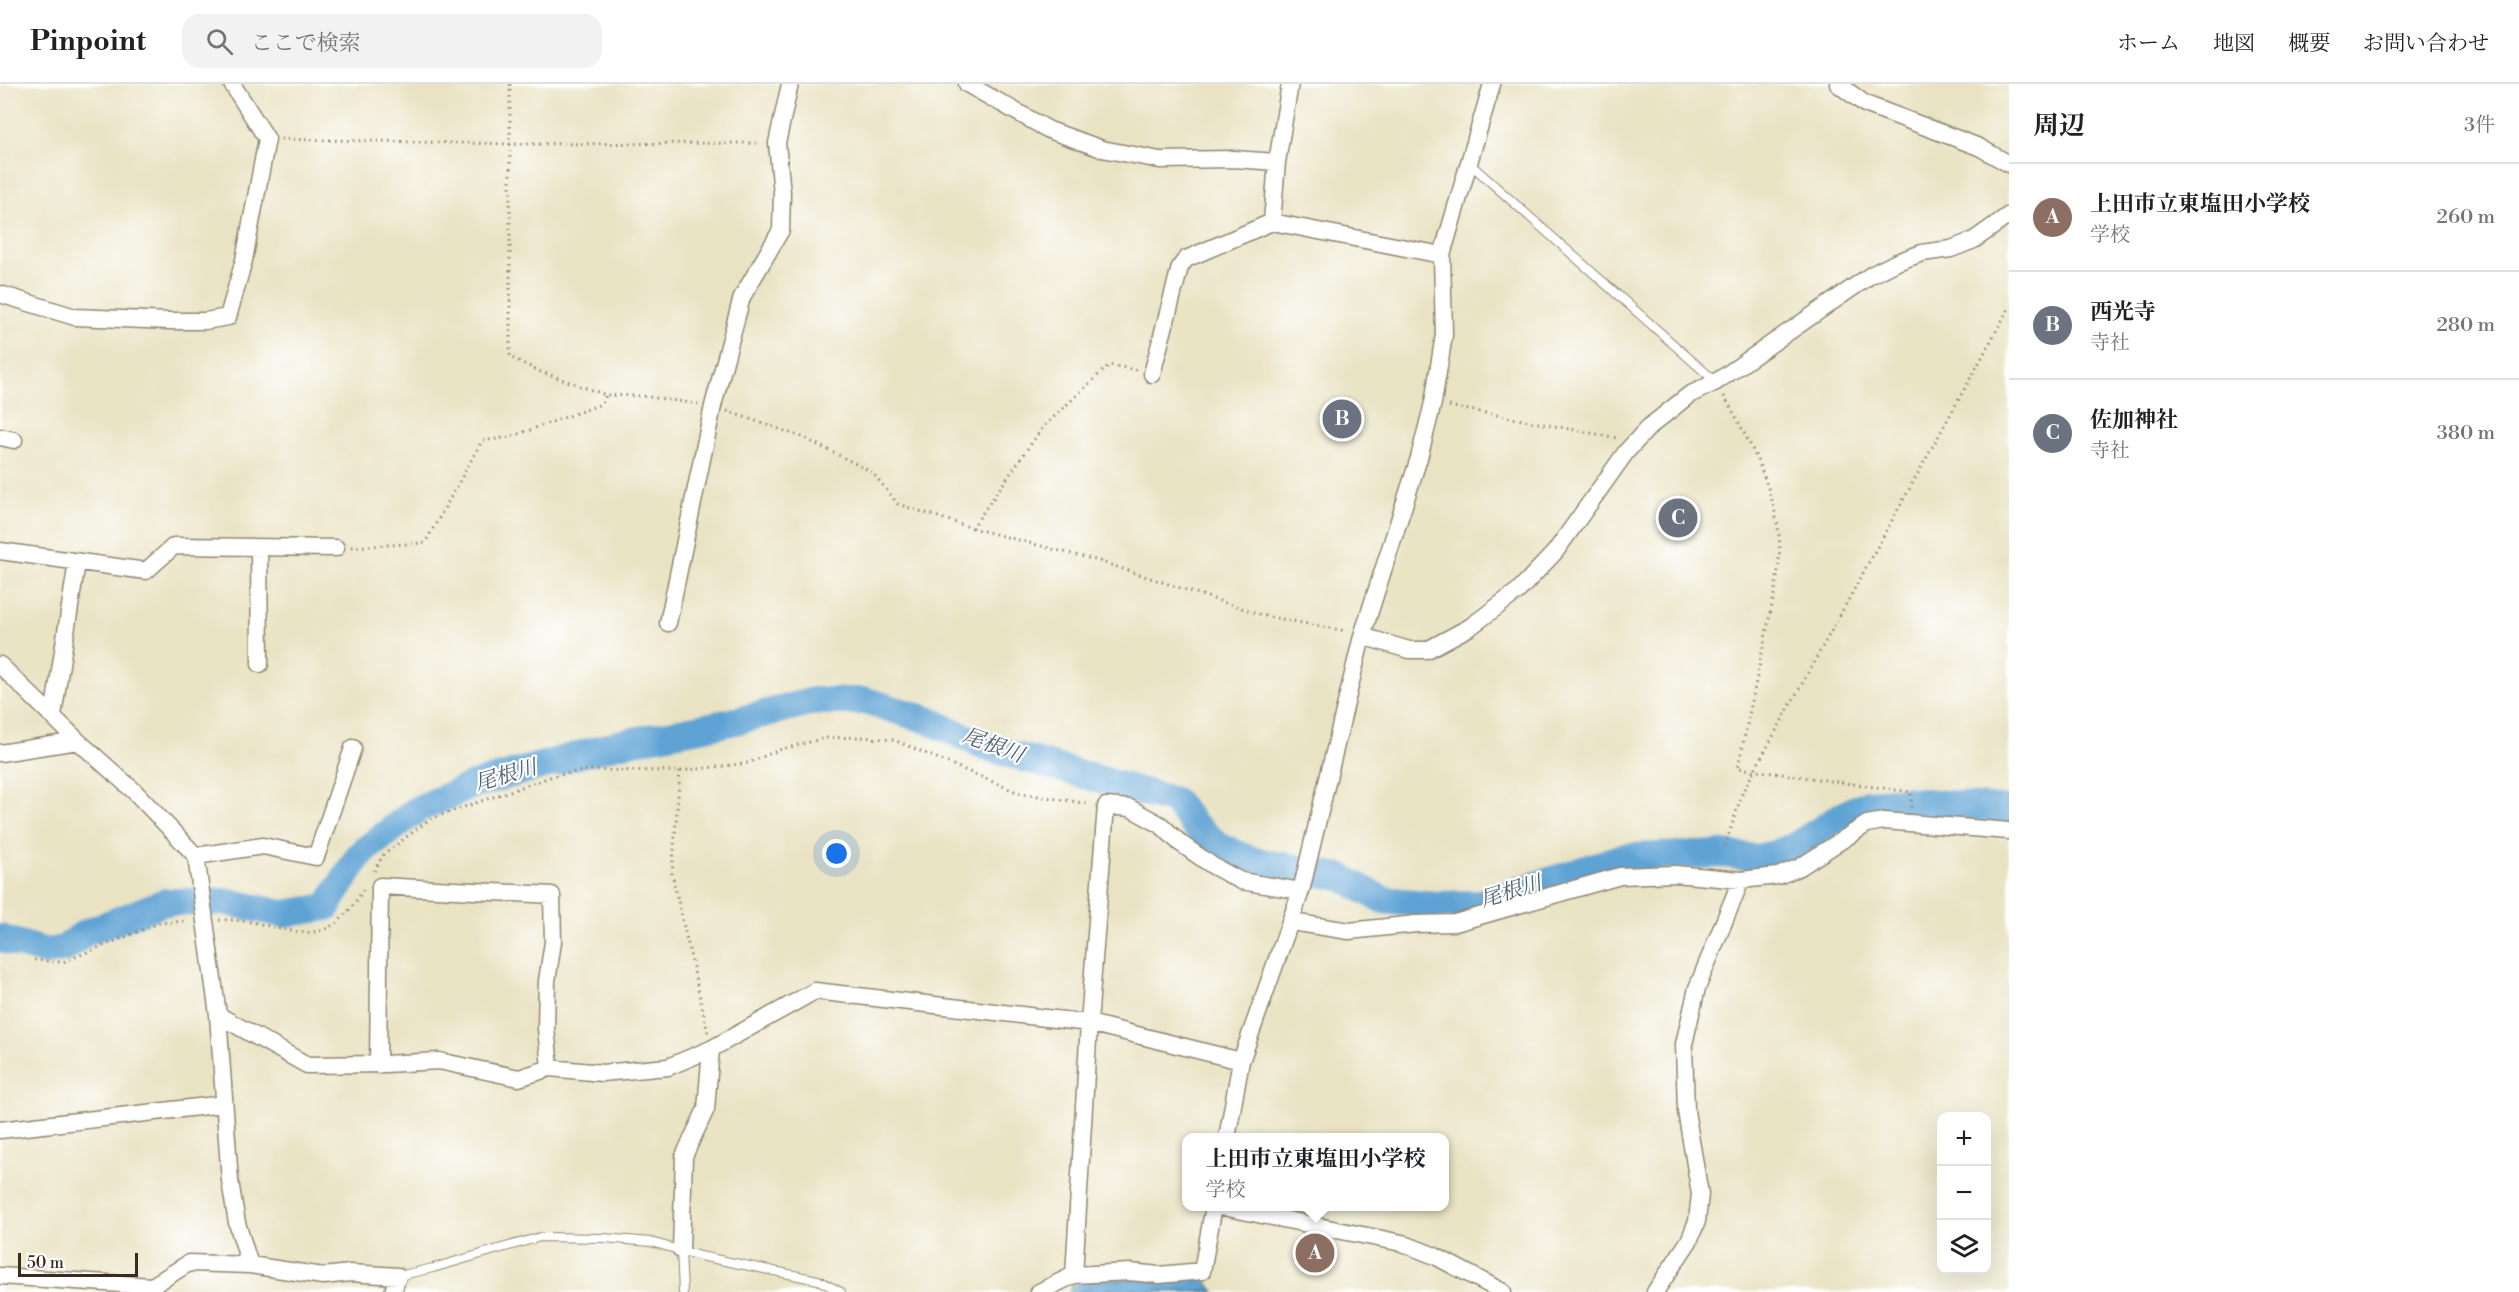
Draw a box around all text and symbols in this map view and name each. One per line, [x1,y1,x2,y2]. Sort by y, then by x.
search box [182,14,602,68]
text: Pinpoint [30,24,146,59]
icon: search [203,25,236,58]
text: ここで検索 [251,30,361,57]
text: ホーム [2117,31,2180,57]
text: 地図 [2213,31,2255,57]
text: 概要 [2288,31,2330,57]
text: お問い合わせ [2363,31,2489,57]
text: 周辺 [2033,110,2085,142]
text: 3件 [2464,113,2495,138]
text: 上田市立東塩田小学校 [2090,191,2310,218]
text: A [2045,205,2060,230]
text: 260 m [2437,205,2495,230]
text: 学校 [2090,223,2130,248]
text: 西光寺 [2090,299,2156,326]
text: B [2045,313,2060,338]
text: 280 m [2436,313,2495,338]
text: 寺社 [2090,331,2130,356]
pin: B [1322,396,1362,442]
text: 佐加神社 [2090,407,2178,434]
text: C [2045,421,2060,446]
text: 380 m [2437,421,2495,446]
text: 寺社 [2090,439,2130,464]
pin: C [1658,496,1698,540]
water label: 尾根川 [959,723,1029,770]
water label: 尾根川 [472,754,542,797]
your location [822,839,851,868]
water label: 尾根川 [1477,870,1547,914]
map controls [1937,1112,1991,1274]
button: + [1937,1112,1991,1166]
popup [1182,1133,1449,1211]
text: 上田市立東塩田小学校 [1205,1146,1426,1173]
button: − [1937,1166,1991,1220]
text: 学校 [1205,1178,1245,1203]
button: layers [1937,1220,1991,1274]
pin: A [1296,1230,1334,1276]
scale bar [18,1250,138,1278]
text: 50 m [27,1253,64,1273]

